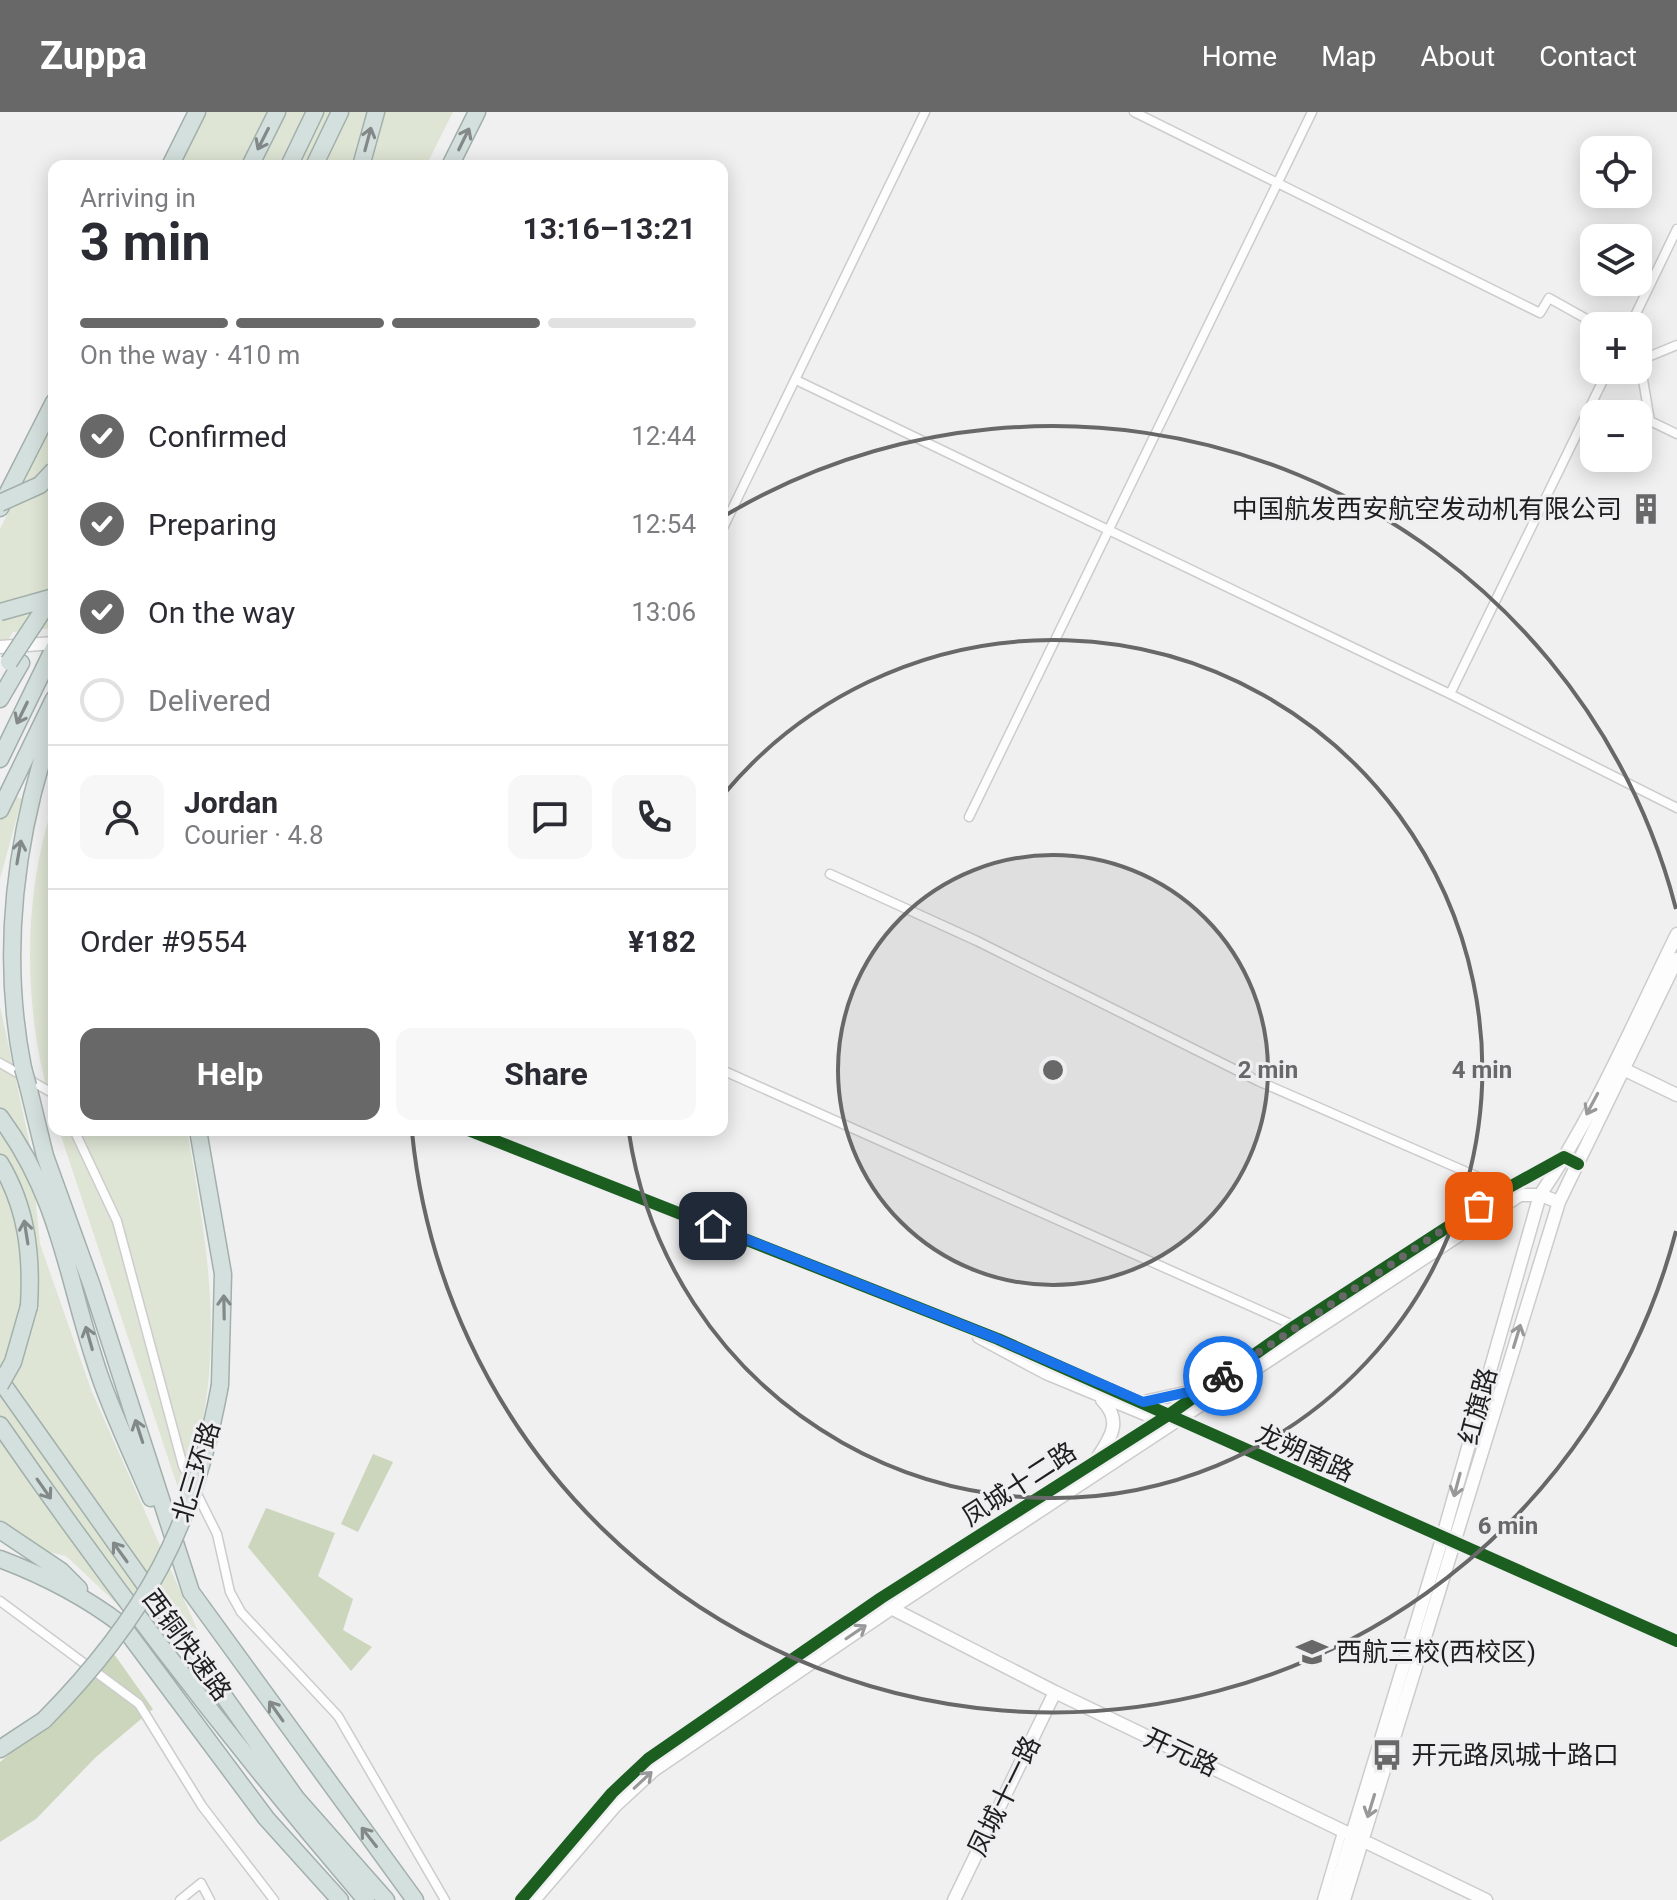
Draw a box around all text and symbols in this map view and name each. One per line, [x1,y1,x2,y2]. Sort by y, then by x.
text: Zuppa [40,34,147,78]
text: Home [1202,40,1277,73]
text: Map [1321,40,1377,73]
text: About [1421,40,1495,73]
text: Contact [1539,40,1637,73]
one-way arrow [361,126,376,152]
one-way arrow [255,127,270,150]
one-way arrow [457,128,472,151]
map controls [1580,136,1652,472]
button: locate [1580,136,1652,208]
text: Arriving in [80,183,196,213]
text: 13:16–13:21 [522,211,696,246]
text: 3 min [80,212,211,273]
button: layers [1580,224,1652,296]
button: + [1580,312,1652,384]
text: On the way · 410 m [80,340,300,370]
button: − [1580,400,1652,472]
icon: check [80,414,124,458]
text: Confirmed [148,419,287,454]
text: 12:44 [631,421,696,451]
building icon: 中国航发西安航空发动机有限公司 [1629,492,1663,526]
place label: 中国航发西安航空发动机有限公司 [1232,494,1622,524]
icon: check [80,502,124,546]
text: Preparing [148,507,277,542]
text: 12:54 [631,509,696,539]
icon: check [80,590,124,634]
text: On the way [148,595,295,630]
text: 13:06 [631,597,696,627]
text: Delivered [148,683,271,718]
one-way arrow [14,701,29,725]
button: person [80,775,164,859]
button: chat [508,775,592,859]
button: phone [612,775,696,859]
text: Jordan [184,785,278,820]
text: Courier · 4.8 [184,820,324,850]
one-way arrow [13,840,28,865]
text: Order #9554 [80,924,247,959]
text: ¥182 [628,924,696,959]
button: Help [80,1028,380,1120]
button: Share [396,1028,696,1120]
centre of rings [1039,1056,1067,1084]
text: 2 min [1238,1056,1298,1084]
text: 4 min [1452,1056,1512,1084]
one-way arrow [1584,1091,1600,1115]
pin [1445,1172,1513,1240]
icon: bag [1457,1184,1501,1228]
pin [679,1192,747,1260]
icon: home [691,1204,735,1248]
one-way arrow [18,1220,33,1245]
one-way arrow [216,1294,232,1321]
one-way arrow [1511,1324,1525,1349]
one-way arrow [81,1325,96,1351]
courier [1183,1336,1263,1416]
icon: bike [1201,1354,1245,1398]
street label: 红旗路 [1453,1364,1503,1448]
one-way arrow [131,1418,146,1443]
street label: 北三环路 [166,1418,226,1526]
street label: 龙朔南路 [1251,1418,1359,1488]
street label: 凤城十二路 [956,1436,1082,1532]
one-way arrow [1448,1472,1463,1498]
one-way arrow [36,1478,52,1500]
text: 6 min [1478,1512,1538,1540]
one-way arrow [112,1542,129,1563]
street label: 西铜快速路 [137,1584,237,1706]
one-way arrow [845,1624,867,1640]
school or university icon: 西航三校(西校区) [1295,1635,1329,1669]
place label: 西航三校(西校区) [1336,1637,1536,1667]
one-way arrow [268,1701,285,1723]
street label: 开元路 [1139,1722,1223,1782]
street label: 凤城十一路 [962,1731,1046,1861]
bus stop icon: 开元路凤城十路口 [1370,1738,1404,1772]
place label: 开元路凤城十路口 [1411,1740,1619,1770]
one-way arrow [633,1771,653,1790]
one-way arrow [1363,1793,1377,1818]
one-way arrow [361,1827,378,1848]

